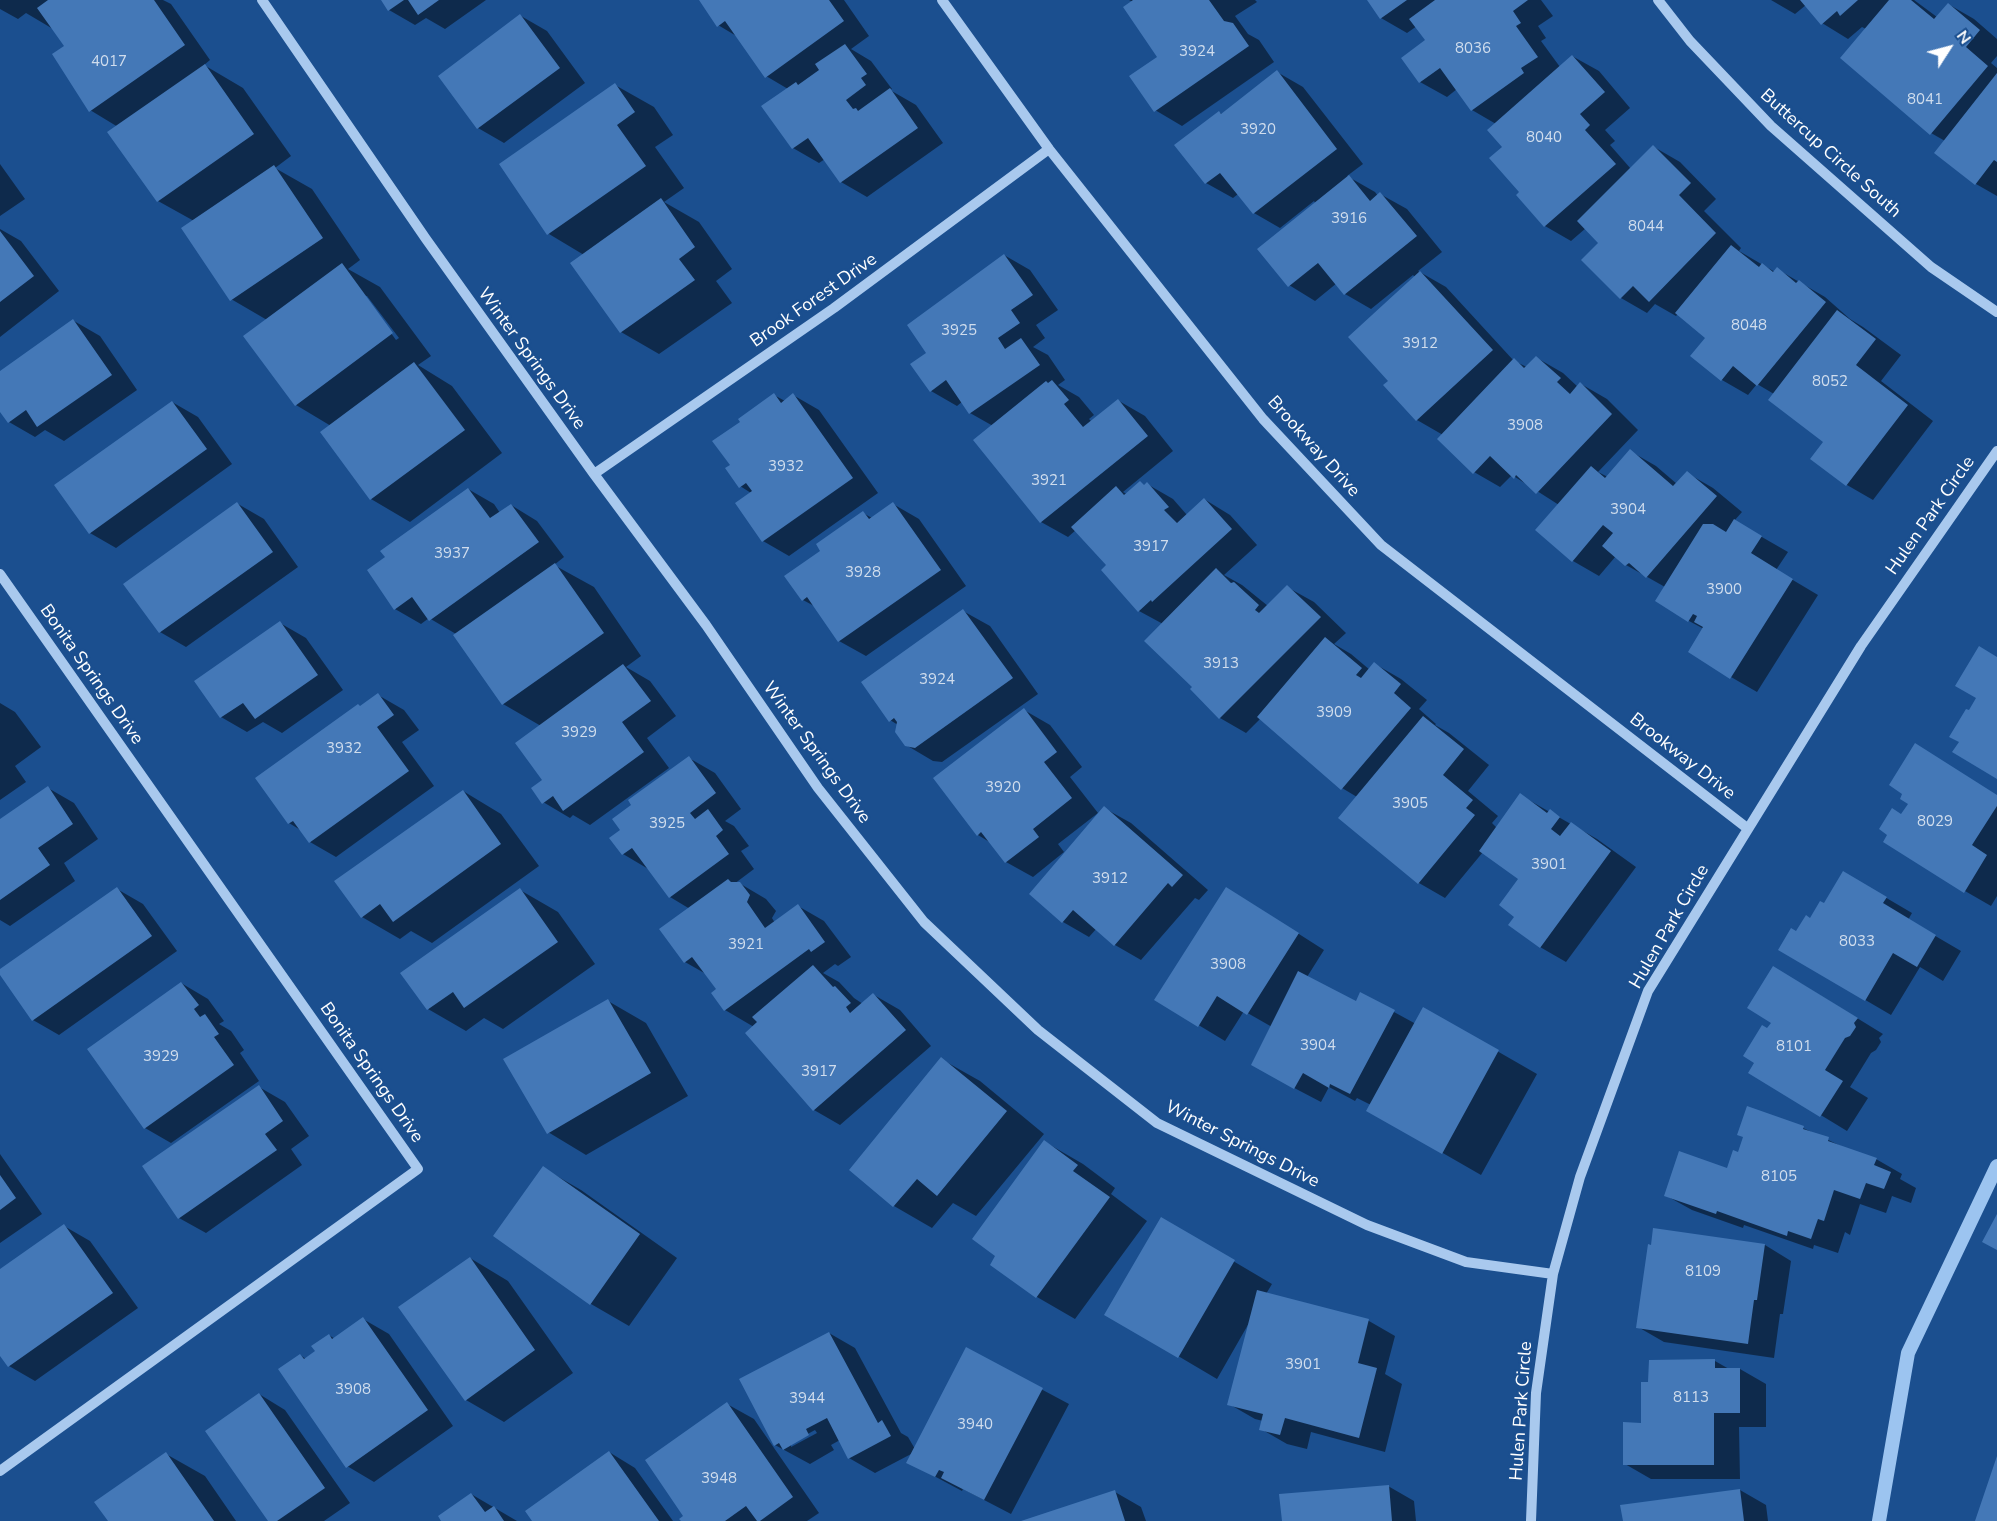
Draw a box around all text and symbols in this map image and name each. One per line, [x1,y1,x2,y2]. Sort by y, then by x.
north arrow [1919,18,1979,78]
text: N [1951,26,1976,49]
house number: 8036 [1455,40,1491,58]
house number: 3924 [1179,43,1215,61]
house number: 4017 [91,53,127,71]
street label: Buttercup Circle South [1755,85,1905,223]
house number: 8041 [1907,91,1943,109]
house number: 3920 [1240,121,1276,139]
house number: 8040 [1526,129,1562,147]
house number: 3916 [1331,210,1367,228]
house number: 8044 [1628,218,1664,236]
street label: Brook Forest Drive [746,249,882,353]
street label: Winter Springs Drive [472,284,590,434]
house number: 8048 [1731,317,1767,335]
house number: 3925 [941,322,977,340]
house number: 3912 [1402,335,1438,353]
house number: 8052 [1812,373,1848,391]
street label: Brookway Drive [1262,392,1364,502]
house number: 3908 [1507,417,1543,435]
street label: Hulen Park Circle [1882,453,1980,579]
house number: 3932 [768,458,804,476]
house number: 3921 [1031,472,1067,490]
house number: 3904 [1610,501,1646,519]
house number: 3917 [1133,538,1169,556]
house number: 3937 [434,545,470,563]
house number: 3928 [845,564,881,582]
house number: 3900 [1706,581,1742,599]
street label: Bonita Springs Drive [35,601,147,749]
house number: 3913 [1203,655,1239,673]
house number: 3924 [919,671,955,689]
street label: Winter Springs Drive [757,678,875,828]
house number: 3909 [1316,704,1352,722]
street label: Brookway Drive [1625,709,1739,805]
house number: 3929 [561,724,597,742]
house number: 3932 [326,740,362,758]
house number: 3920 [985,779,1021,797]
house number: 3905 [1392,795,1428,813]
house number: 8029 [1917,813,1953,831]
house number: 3925 [649,815,685,833]
house number: 3901 [1531,856,1567,874]
street label: Hulen Park Circle [1626,861,1714,993]
house number: 3912 [1092,870,1128,888]
house number: 8033 [1839,933,1875,951]
house number: 3921 [728,936,764,954]
house number: 3908 [1210,956,1246,974]
street label: Bonita Springs Drive [315,999,427,1147]
house number: 3904 [1300,1037,1336,1055]
house number: 8101 [1776,1038,1812,1056]
house number: 3929 [143,1048,179,1066]
house number: 3917 [801,1063,837,1081]
street label: Winter Springs Drive [1161,1097,1323,1193]
house number: 8105 [1761,1168,1797,1186]
house number: 8109 [1685,1263,1721,1281]
street label: Hulen Park Circle [1506,1341,1538,1481]
house number: 3901 [1285,1356,1321,1374]
house number: 3908 [335,1381,371,1399]
house number: 8113 [1673,1389,1709,1407]
house number: 3944 [789,1390,825,1408]
house number: 3940 [957,1416,993,1434]
house number: 3948 [701,1470,737,1488]

